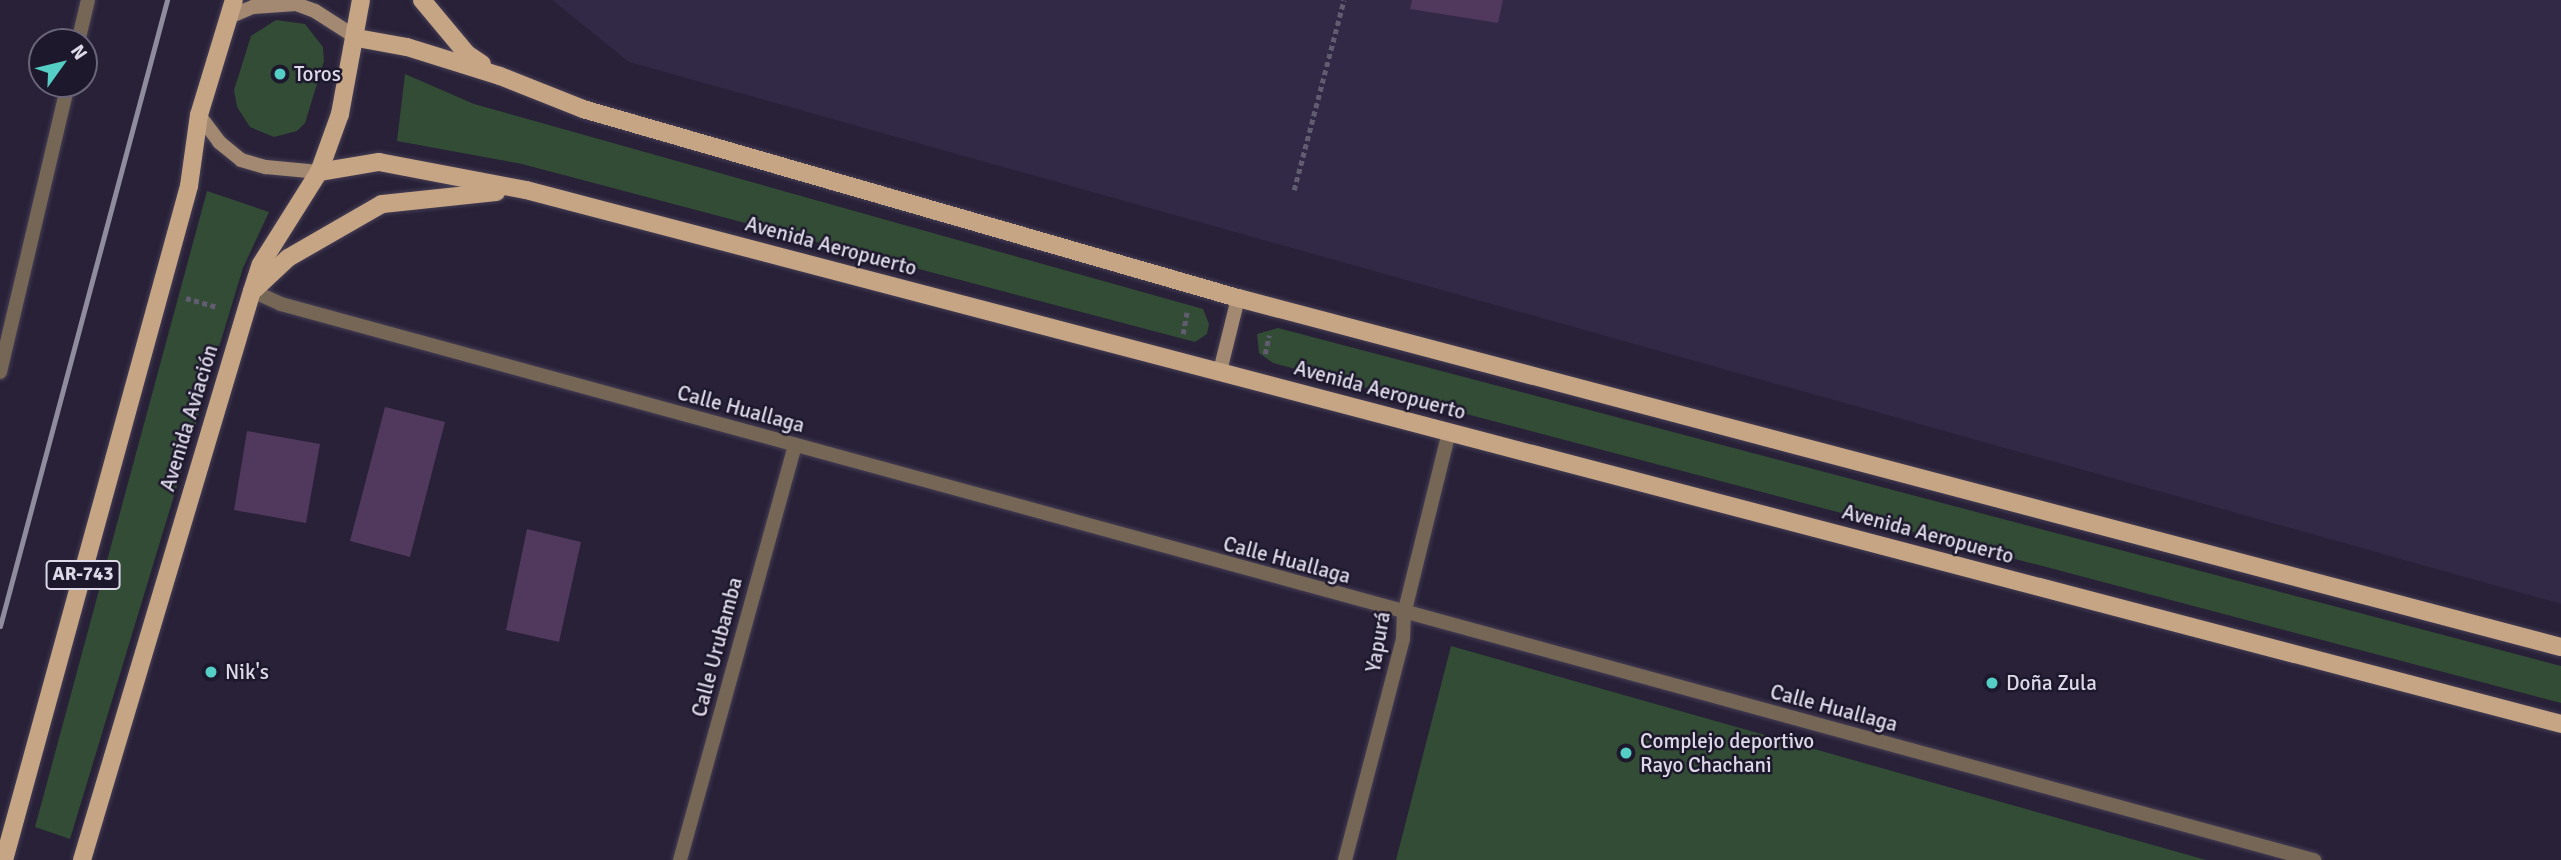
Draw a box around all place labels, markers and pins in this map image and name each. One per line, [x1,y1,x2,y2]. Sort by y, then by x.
place label: Toros [294,61,341,87]
marker: Toros [272,66,288,82]
place label: Nik's [225,659,269,685]
marker: Nik's [203,664,219,680]
place label: Doña Zula [2006,670,2097,696]
marker: Doña Zula [1984,675,2000,691]
place label: Complejo deportivo Rayo Chachani [1640,728,1814,778]
marker: Complejo deportivo Rayo Chachani [1618,745,1634,761]

